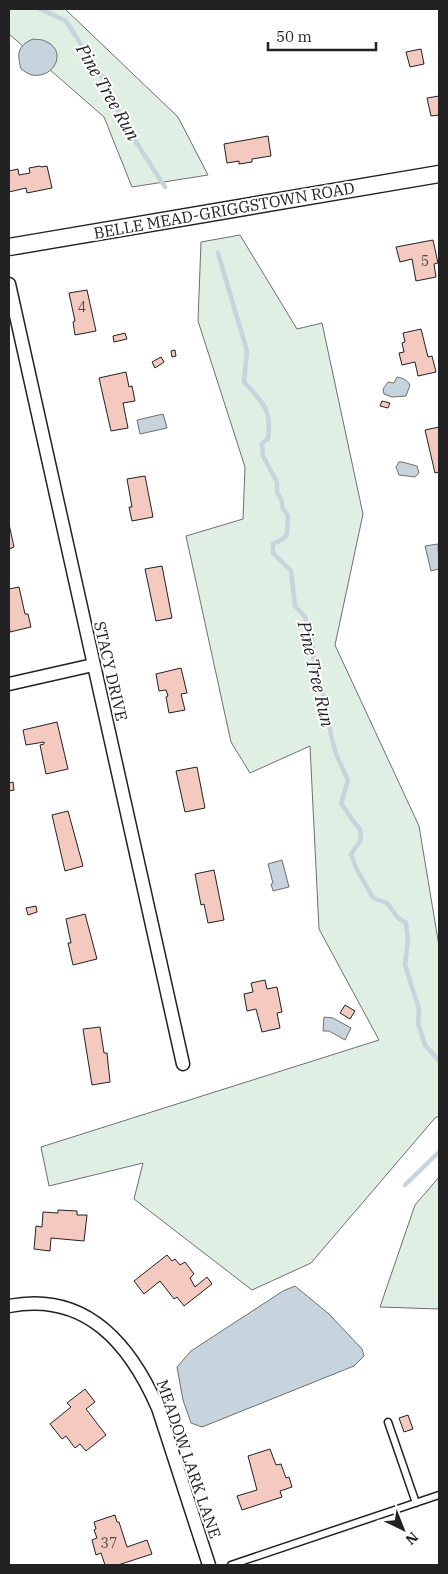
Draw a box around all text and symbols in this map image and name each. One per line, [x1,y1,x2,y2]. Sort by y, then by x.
scale bar [268,20,376,52]
text: 50 m [276,27,312,46]
water label: Pine Tree Run [71,39,145,145]
street label: BELLE MEAD-GRIGGSTOWN ROAD [92,177,356,243]
house number: 5 [421,252,429,270]
house number: 4 [78,298,86,316]
water label: Pine Tree Run [292,618,340,730]
street label: STACY DRIVE [90,619,132,723]
street label: MEADOW LARK LANE [152,1377,226,1541]
north arrow [378,1504,428,1554]
text: N [402,1528,422,1549]
house number: 37 [101,1534,117,1552]

